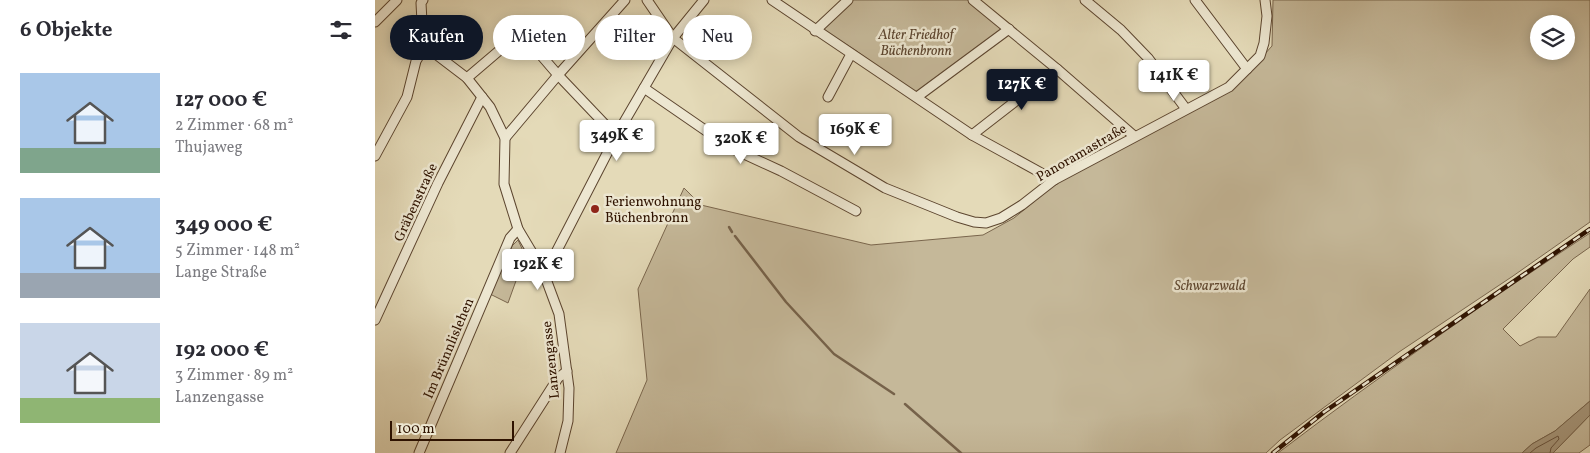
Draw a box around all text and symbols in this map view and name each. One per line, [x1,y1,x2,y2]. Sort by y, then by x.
chip: Kaufen [390,15,483,60]
chip: Mieten [493,15,585,60]
chip: Filter [595,15,673,60]
chip: Neu [683,15,752,60]
map controls [1530,15,1575,60]
button: layers [1530,15,1575,60]
text: 6 Objekte [20,16,113,45]
icon: filters [327,16,355,44]
park label: Alter Friedhof Büchenbronn [877,26,957,61]
pin: 141K € [1133,59,1215,102]
text: 141K € [1149,65,1199,87]
pin: 127K € [981,68,1063,111]
text: 127K € [998,74,1046,96]
text: 127 000 € [175,86,267,115]
icon: home [60,93,120,153]
pin: 169K € [814,114,896,156]
text: 2 Zimmer · 68 m² [175,115,293,137]
text: 169K € [830,119,880,141]
street label: Panoramastraße [1033,119,1131,187]
pin: 349K € [576,120,658,162]
pin: 320K € [700,122,782,165]
text: 349K € [591,125,643,147]
text: 320K € [715,128,767,150]
text: Thujaweg [175,137,243,159]
street label: Gräbenstraße [390,160,443,245]
place label: Ferienwohnung Büchenbronn [605,193,701,228]
marker: Ferienwohnung Büchenbronn [589,203,601,215]
text: 349 000 € [175,211,273,240]
icon: home [60,218,120,278]
text: 5 Zimmer · 148 m² [175,240,300,262]
pin: 192K € [497,248,579,291]
text: 192K € [513,254,563,276]
text: Lange Straße [175,262,267,284]
park label: Schwarzwald [1174,277,1246,296]
street label: Im Brünnlislehen [420,295,479,402]
street label: Lanzengasse [538,320,565,400]
text: 192 000 € [175,336,269,365]
icon: home [60,343,120,403]
text: 3 Zimmer · 89 m² [175,365,293,387]
text: Lanzengasse [175,387,264,409]
scale bar [390,418,514,441]
text: 100 m [397,420,435,439]

